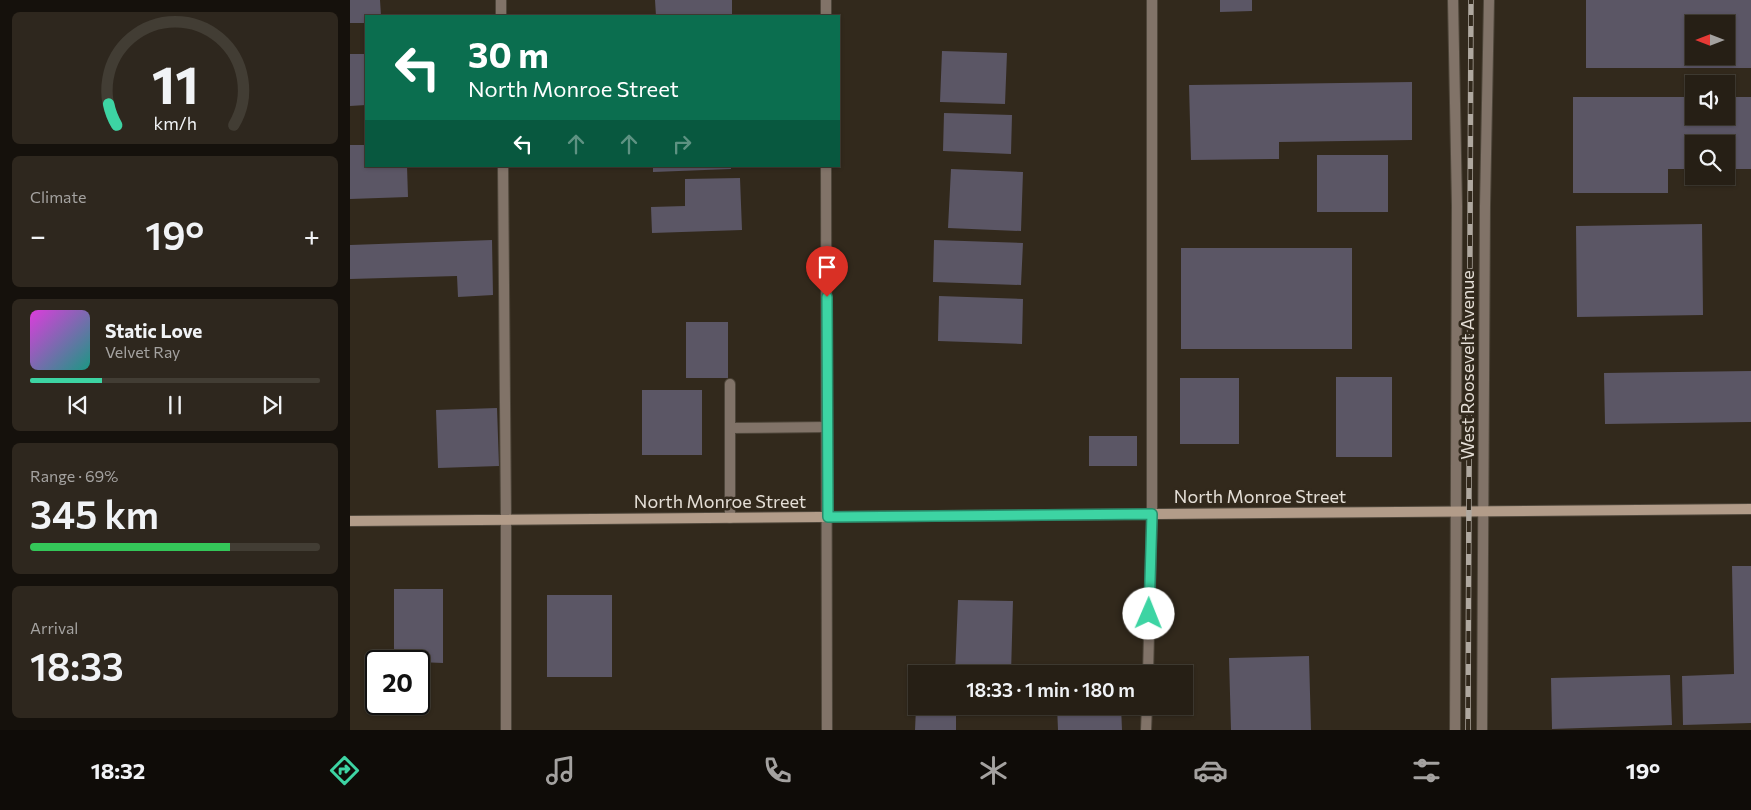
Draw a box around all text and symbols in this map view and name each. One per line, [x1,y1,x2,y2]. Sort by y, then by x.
north arrow [1685,15,1735,65]
map controls [1685,15,1735,185]
text: 30 m [468,32,549,75]
icon: left [385,35,450,100]
text: 11 [151,51,199,115]
text: North Monroe Street [468,75,679,102]
button: sound [1685,75,1735,125]
text: km/h [153,112,197,134]
icon: left [509,130,537,158]
icon: ahead [562,130,590,158]
icon: ahead [615,130,643,158]
icon: right [668,130,696,158]
button: search [1685,135,1735,185]
text: Climate [30,187,86,206]
text: 19° [145,211,204,258]
text: − [30,218,46,252]
text: + [304,218,320,252]
pin [806,246,848,297]
icon: arrive [813,253,841,281]
street label: West Roosevelt Avenue [1456,270,1478,460]
text: Static Love [105,319,202,342]
text: Velvet Ray [105,342,180,361]
icon: previous [64,391,92,419]
icon: pause [161,391,189,419]
icon: next [258,391,286,419]
text: Range · 69% [30,466,118,485]
street label: North Monroe Street [1174,485,1346,507]
text: 345 km [30,490,159,537]
street label: North Monroe Street [634,490,806,512]
position arrow [1122,587,1174,639]
text: Arrival [30,618,78,637]
text: 18:33 [30,642,124,689]
speed limit sign: 20 [365,650,430,715]
text: 18:33 · 1 min · 180 m [966,678,1135,701]
icon: directions [327,753,362,788]
icon: music [543,753,578,788]
icon: phone [760,753,795,788]
icon: climate [976,753,1011,788]
icon: car [1193,753,1228,788]
icon: filters [1409,753,1444,788]
text: 18:32 [91,757,145,784]
text: 19° [1626,757,1660,784]

